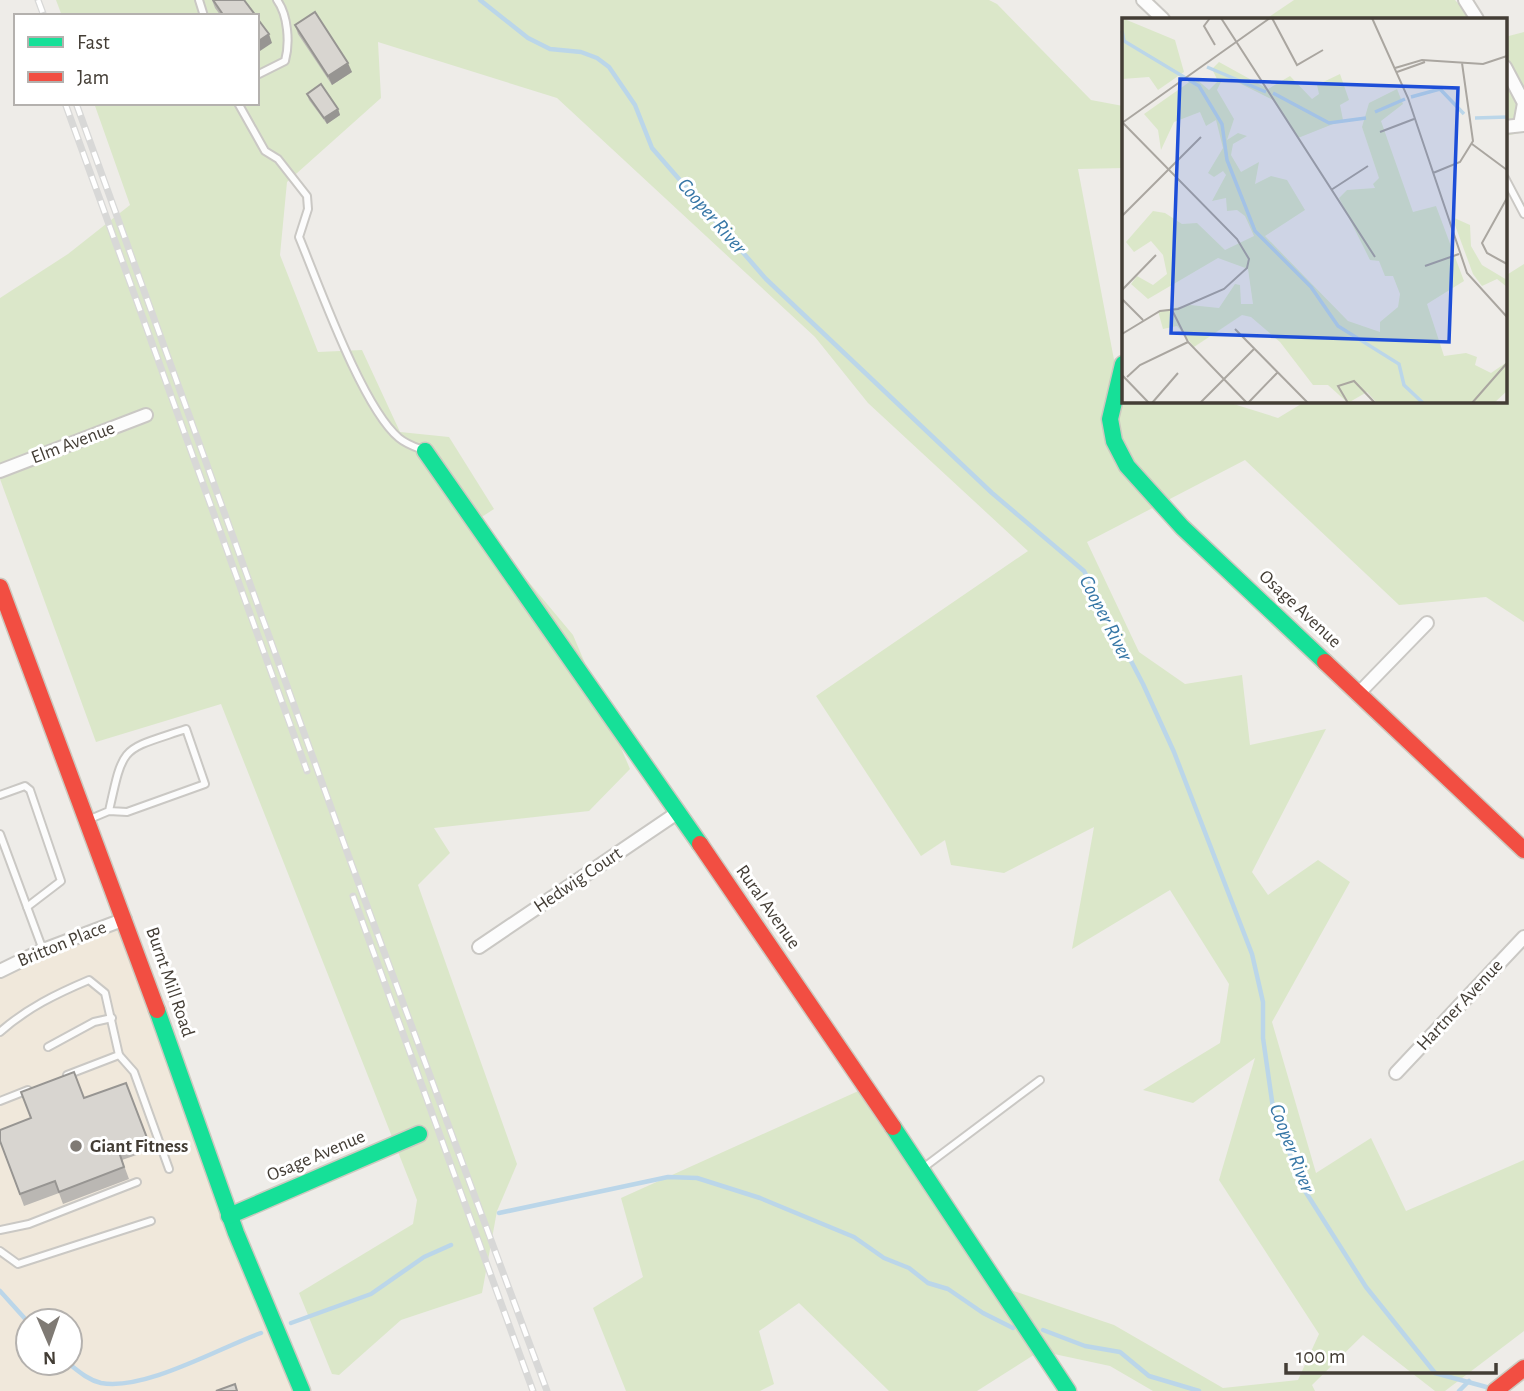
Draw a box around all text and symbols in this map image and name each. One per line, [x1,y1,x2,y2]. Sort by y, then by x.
legend [14,14,259,105]
inset map [1122,18,1506,402]
text: Fast [77,32,110,53]
text: Jam [77,67,109,88]
water label: Cooper River [673,174,751,260]
street label: Elm Avenue [29,418,117,468]
street label: Osage Avenue [1255,566,1345,652]
water label: Cooper River [1075,572,1137,666]
street label: Hedwig Court [531,844,625,916]
street label: Rural Avenue [732,862,804,952]
street label: Britton Place [15,918,109,970]
street label: Burnt Mill Road [142,925,198,1039]
street label: Hartner Avenue [1413,956,1507,1054]
water label: Cooper River [1265,1101,1319,1197]
street label: Osage Avenue [264,1127,368,1185]
place label: Giant Fitness [90,1137,188,1156]
marker: Giant Fitness [68,1138,84,1154]
north arrow [14,1307,84,1377]
scale bar [1286,1332,1496,1376]
text: 100 m [1296,1346,1346,1367]
text: N [43,1348,56,1367]

